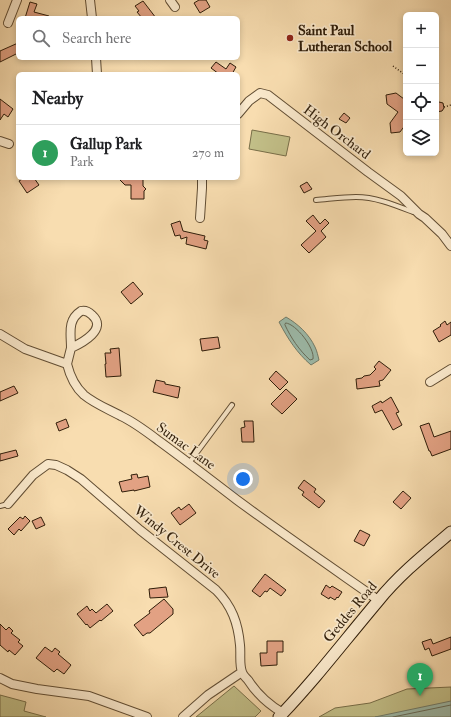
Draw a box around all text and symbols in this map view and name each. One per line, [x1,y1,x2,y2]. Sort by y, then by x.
map controls [403,12,439,156]
button: + [403,12,439,48]
search box [16,16,240,60]
place label: Saint Paul Lutheran School [298,22,392,55]
icon: search [30,27,52,49]
text: Search here [62,29,131,48]
marker: Saint Paul Lutheran School [285,33,295,43]
button: − [403,48,439,84]
button: locate [403,84,439,120]
text: Nearby [32,88,83,109]
street label: High Orchard [300,101,374,163]
button: layers [403,120,439,156]
text: Gallup Park [70,135,142,154]
text: 1 [43,145,47,161]
text: 270 m [192,145,224,161]
text: Park [70,154,94,170]
street label: Sumac Lane [153,419,219,473]
your location [233,469,253,489]
street label: Windy Crest Drive [129,501,224,583]
street label: Geddes Road [320,578,380,646]
pin: 1 [407,663,433,696]

